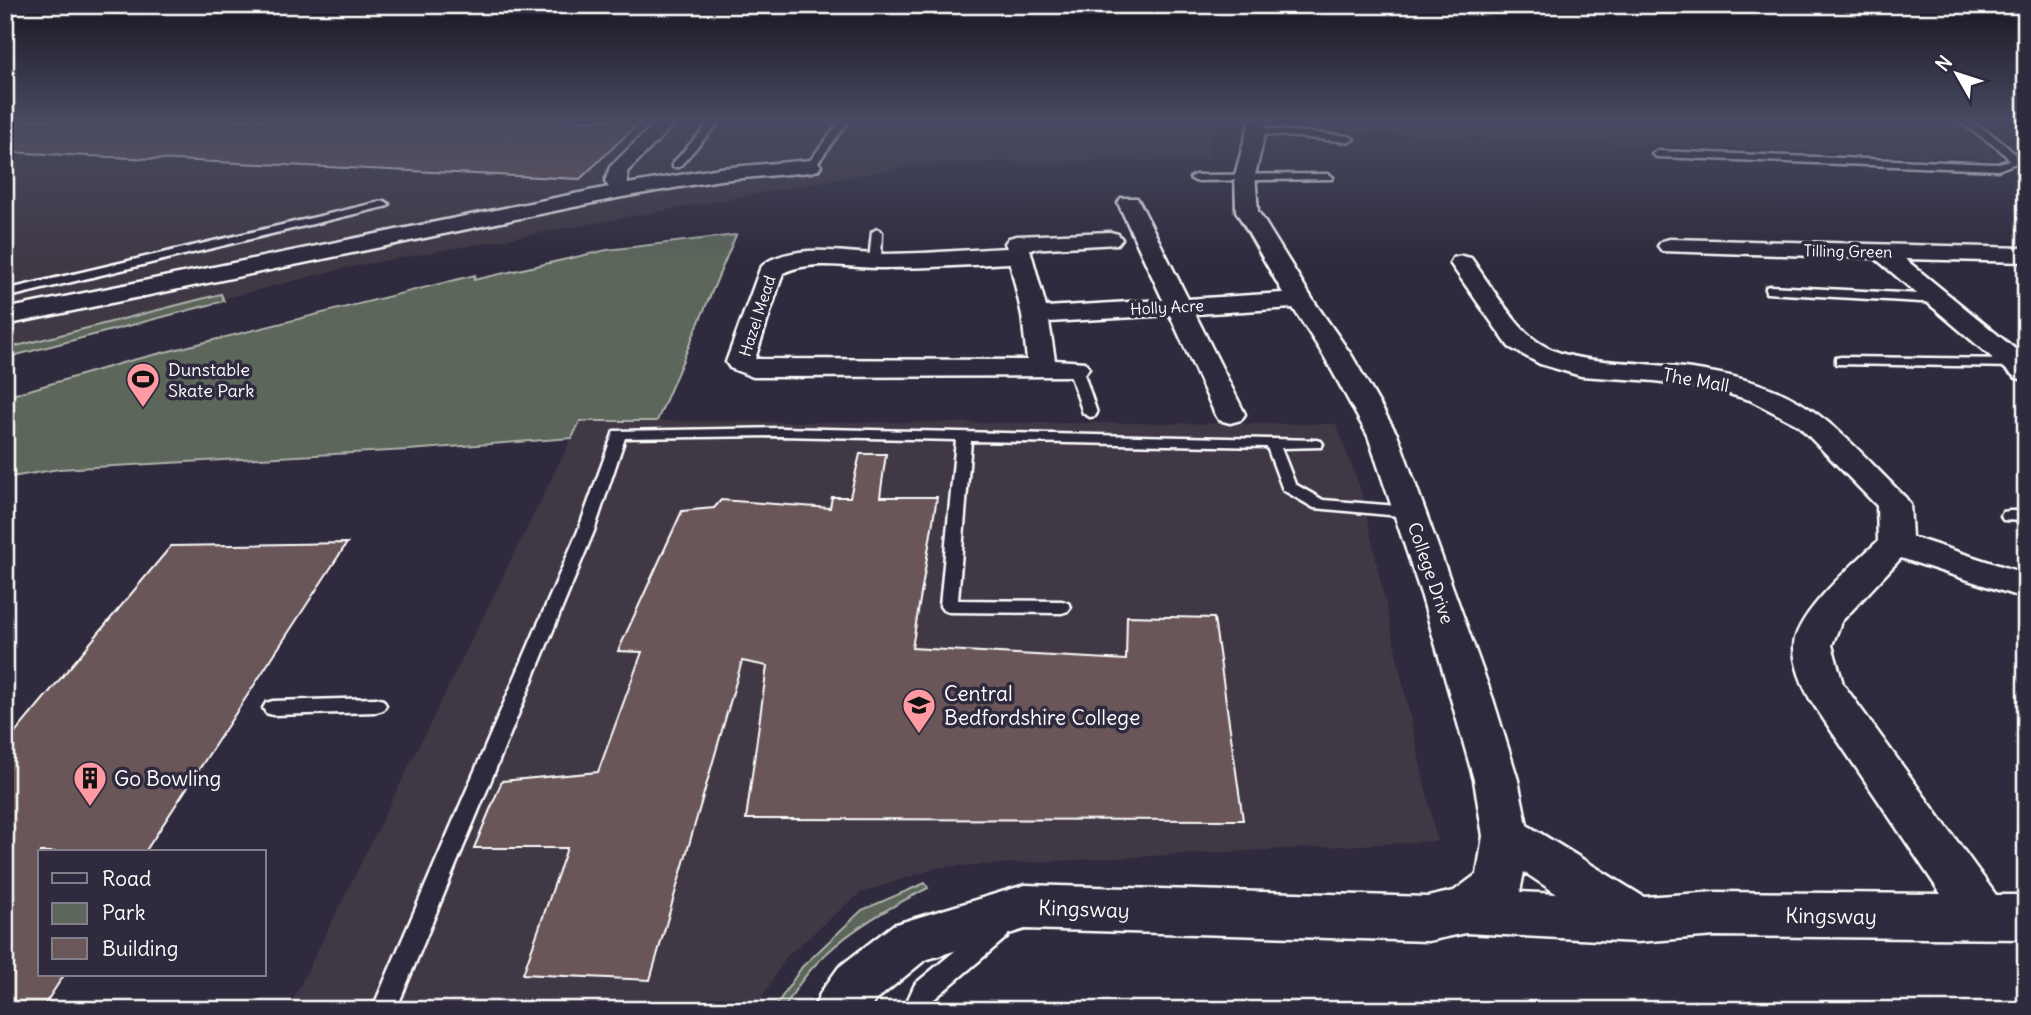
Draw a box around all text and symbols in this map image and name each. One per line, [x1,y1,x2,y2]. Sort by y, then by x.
north arrow [1923,38,1993,108]
text: N [1930,51,1957,76]
street label: Tilling Green [1803,240,1893,262]
street label: Hazel Mead [735,273,779,359]
street label: Holly Acre [1130,295,1204,319]
place label: Dunstable Skate Park [168,358,254,402]
sports icon: Dunstable Skate Park [124,360,162,409]
street label: The Mall [1661,363,1731,397]
street label: College Drive [1403,519,1459,627]
place label: Central Bedfordshire College [944,680,1140,731]
school or university icon: Central Bedfordshire College [900,686,938,735]
building icon: Go Bowling [71,759,109,808]
place label: Go Bowling [114,765,221,792]
legend [38,850,266,976]
text: Road [102,865,151,892]
street label: Kingsway [1038,894,1130,924]
text: Park [102,899,145,926]
street label: Kingsway [1785,902,1877,930]
text: Building [102,935,178,962]

